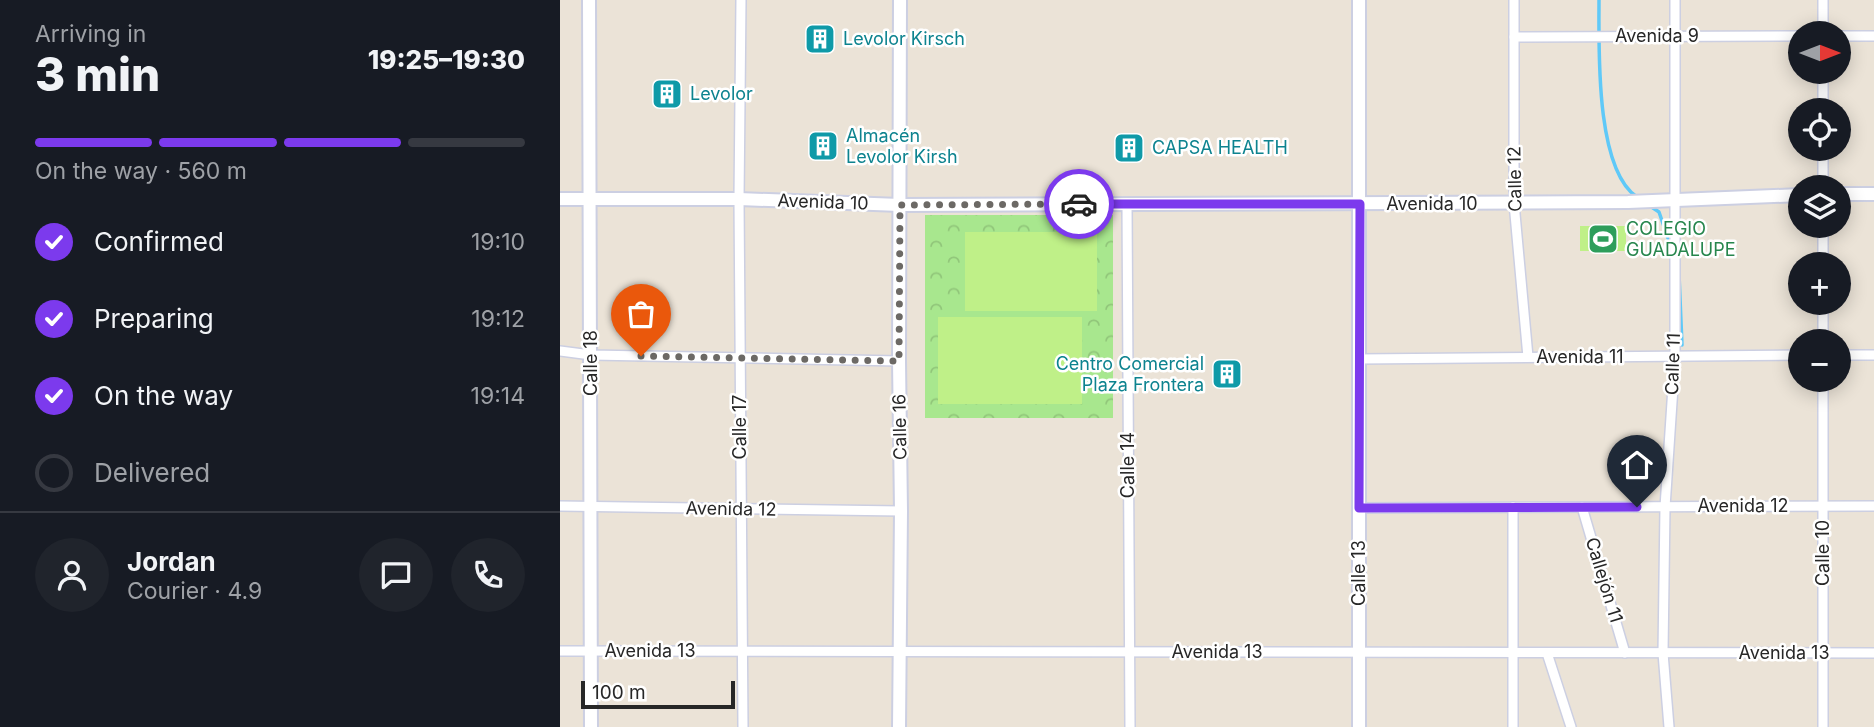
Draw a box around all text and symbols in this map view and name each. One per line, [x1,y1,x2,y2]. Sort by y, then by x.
text: Arriving in [35,20,146,48]
north arrow [1788,21,1852,84]
map controls [1788,21,1851,392]
building icon: Levolor Kirsch [803,22,837,56]
street label: Avenida 9 [1615,25,1699,46]
place label: Levolor Kirsch [843,28,965,49]
text: 19:25–19:30 [368,44,525,75]
text: 3 min [35,46,160,102]
building icon: Levolor [650,77,684,111]
place label: Levolor [690,83,753,104]
button: locate [1788,98,1851,161]
place label: Almacén Levolor Kirsh [846,125,958,167]
building icon: Almacén Levolor Kirsh [806,129,840,163]
building icon: CAPSA HEALTH [1112,131,1146,165]
place label: CAPSA HEALTH [1152,137,1288,158]
street label: Calle 12 [1503,146,1526,212]
text: On the way · 560 m [35,157,247,185]
courier [1044,169,1114,239]
button: layers [1788,175,1851,238]
icon: car [1060,185,1098,223]
street label: Avenida 10 [777,189,869,214]
street label: Avenida 10 [1386,193,1478,214]
place label: COLEGIO GUADALUPE [1626,218,1736,260]
sports icon: COLEGIO GUADALUPE [1586,222,1620,256]
icon: check [35,223,73,261]
text: Confirmed [94,226,224,257]
text: 19:10 [471,228,525,256]
button: + [1788,252,1851,315]
pin [611,284,671,356]
icon: bag [622,295,660,333]
icon: check [35,300,73,338]
text: Preparing [94,303,214,334]
text: 19:12 [471,305,525,333]
button: − [1788,329,1851,392]
street label: Calle 18 [580,330,601,396]
street label: Calle 11 [1661,333,1684,395]
street label: Avenida 11 [1536,346,1624,367]
place label: Centro Comercial Plaza Frontera [1056,353,1204,395]
building icon: Centro Comercial Plaza Frontera [1210,357,1244,391]
icon: check [35,377,73,415]
text: On the way [94,380,233,411]
text: 19:14 [471,382,525,410]
street label: Calle 17 [729,394,750,460]
street label: Calle 16 [888,394,911,460]
street label: Calle 14 [1117,432,1138,498]
pin [1607,435,1667,507]
icon: home [1618,446,1656,484]
text: Delivered [94,457,210,488]
street label: Avenida 12 [1698,495,1788,516]
street label: Avenida 12 [685,497,777,520]
street label: Calle 10 [1812,520,1833,586]
street label: Callejón 11 [1582,535,1627,625]
button: person [35,538,109,612]
button: chat [359,538,433,612]
button: phone [451,538,525,612]
street label: Calle 13 [1348,540,1369,606]
text: Jordan [127,546,216,577]
text: Courier · 4.9 [127,577,262,605]
street label: Avenida 13 [604,640,696,661]
street label: Avenida 13 [1171,641,1263,662]
street label: Avenida 13 [1738,642,1830,663]
scale bar [581,678,735,710]
text: 100 m [592,681,646,704]

